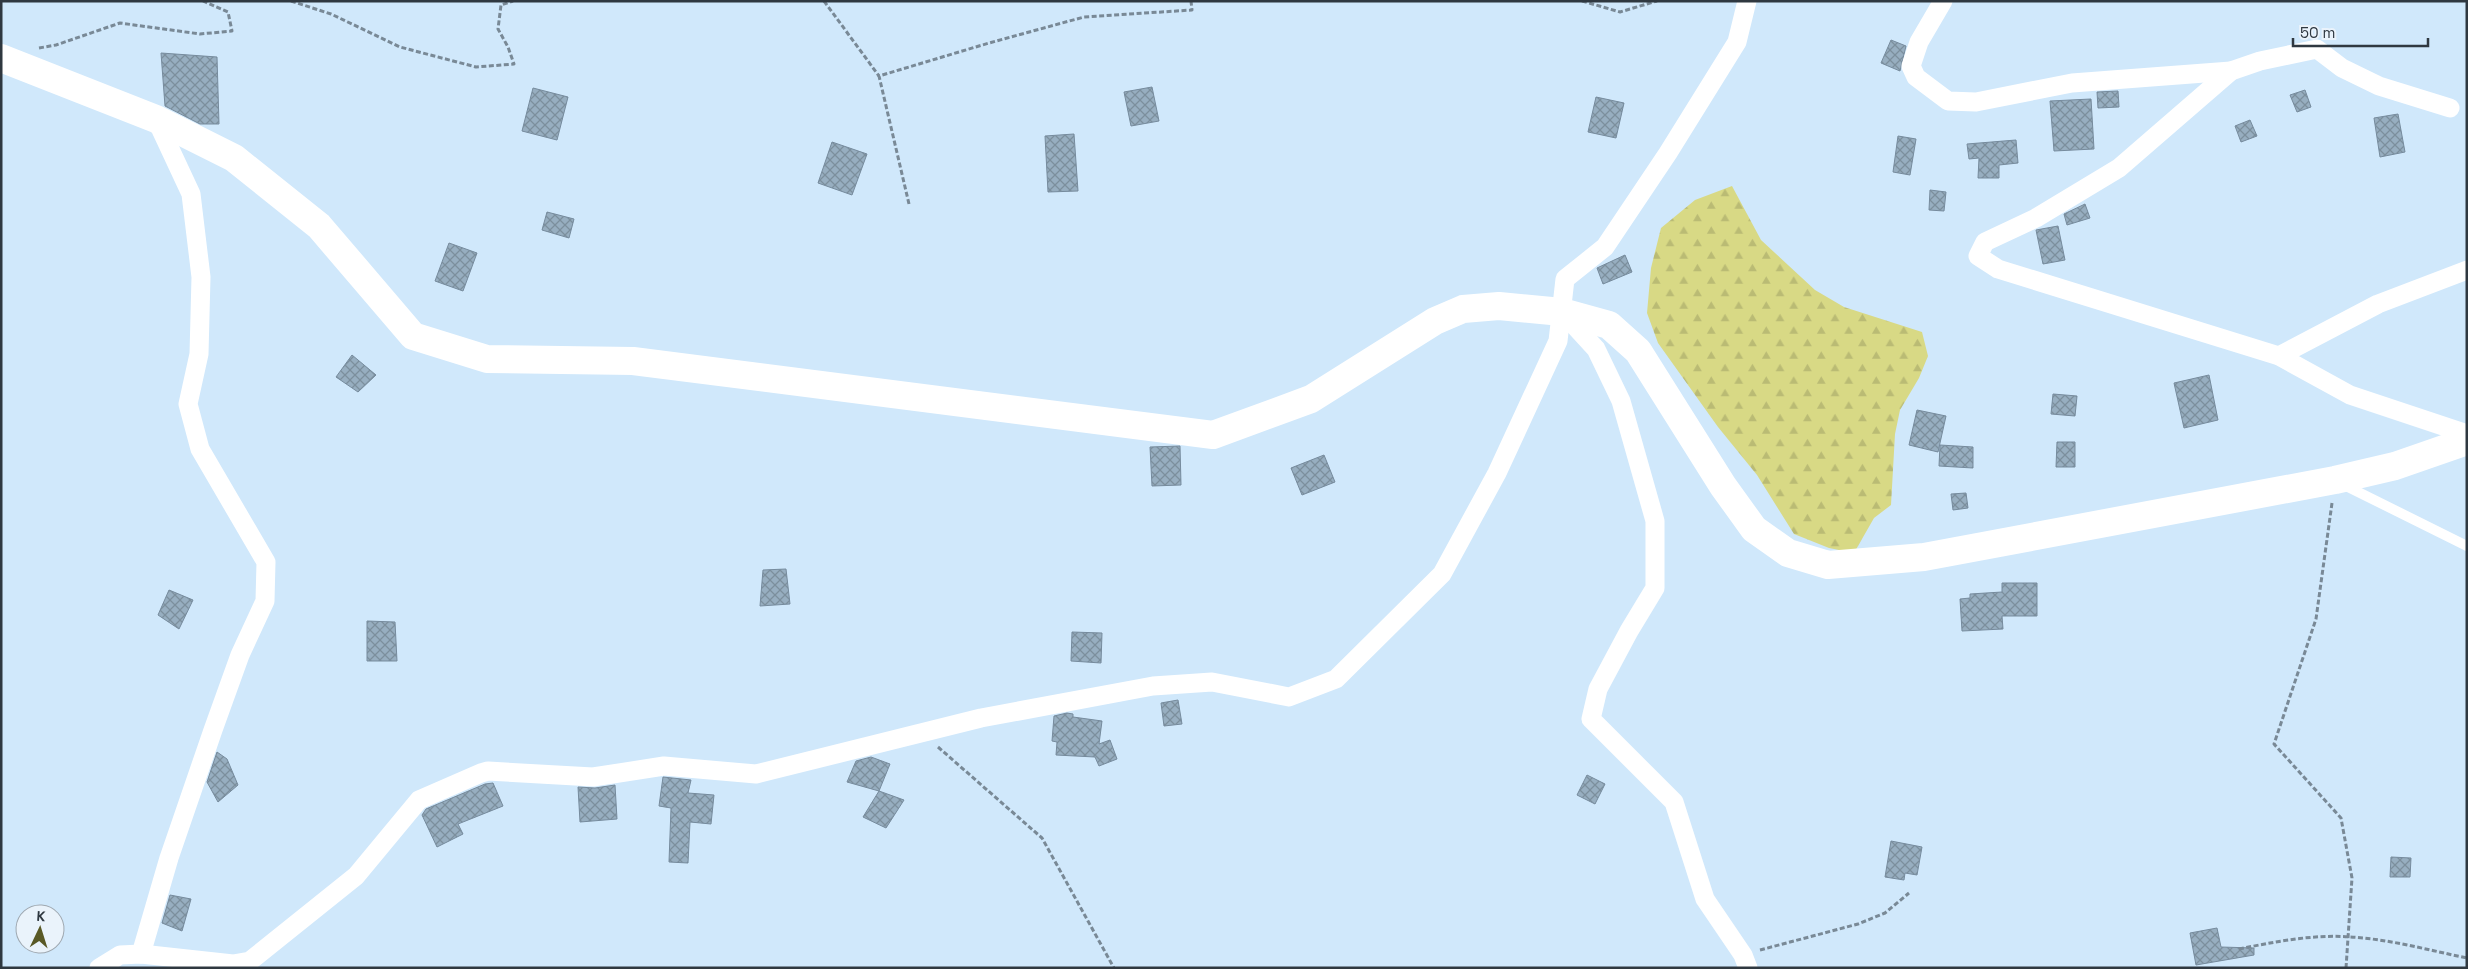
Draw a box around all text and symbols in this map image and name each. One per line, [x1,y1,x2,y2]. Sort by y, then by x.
scale bar [2293,15,2428,47]
text: 50 m [2300,23,2335,42]
north arrow [15,904,65,954]
text: K [36,907,46,925]

